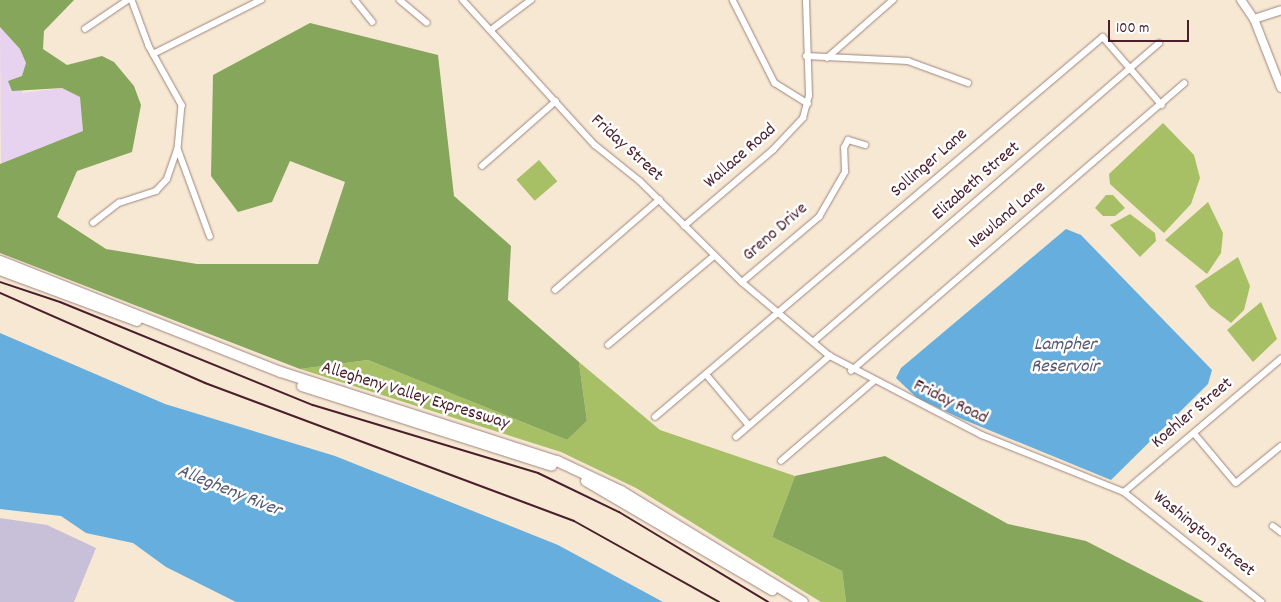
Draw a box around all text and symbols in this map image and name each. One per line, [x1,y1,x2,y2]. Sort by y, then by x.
scale bar [1111,10,1192,42]
text: 100 m [1116,18,1149,40]
street label: Friday Street [585,111,667,187]
street label: Wallace Road [700,120,782,194]
street label: Sollinger Lane [887,125,973,203]
street label: Elizabeth Street [929,138,1025,226]
street label: Newland Lane [965,177,1051,255]
street label: Greno Drive [739,199,813,267]
water label: Lampher Reservoir [1031,335,1099,379]
street label: Allegheny Valley Expressway [318,358,512,436]
street label: Koehler Street [1148,374,1238,454]
street label: Friday Road [909,376,991,430]
water label: Allegheny River [174,461,284,523]
street label: Washington Street [1148,487,1258,583]

